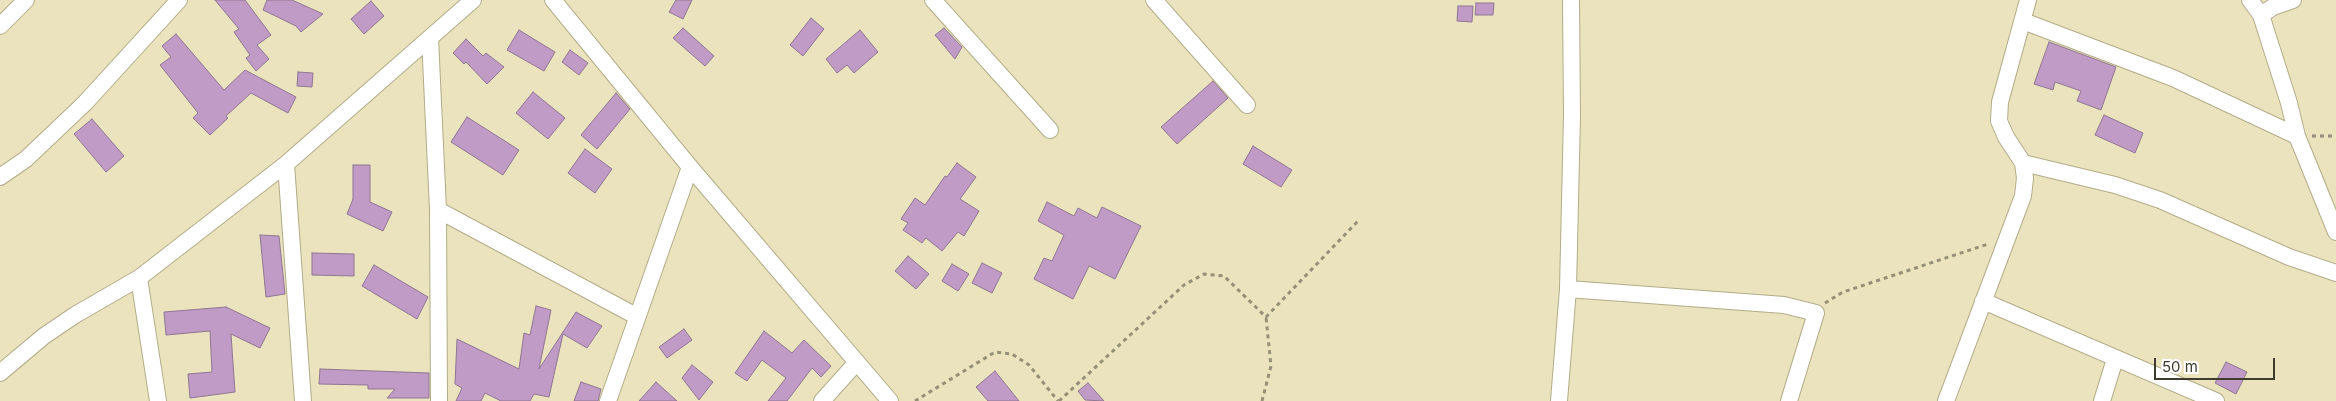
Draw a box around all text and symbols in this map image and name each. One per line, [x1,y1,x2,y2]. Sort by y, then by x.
scale bar [2156,348,2277,380]
text: 50 m [2162,357,2198,376]

